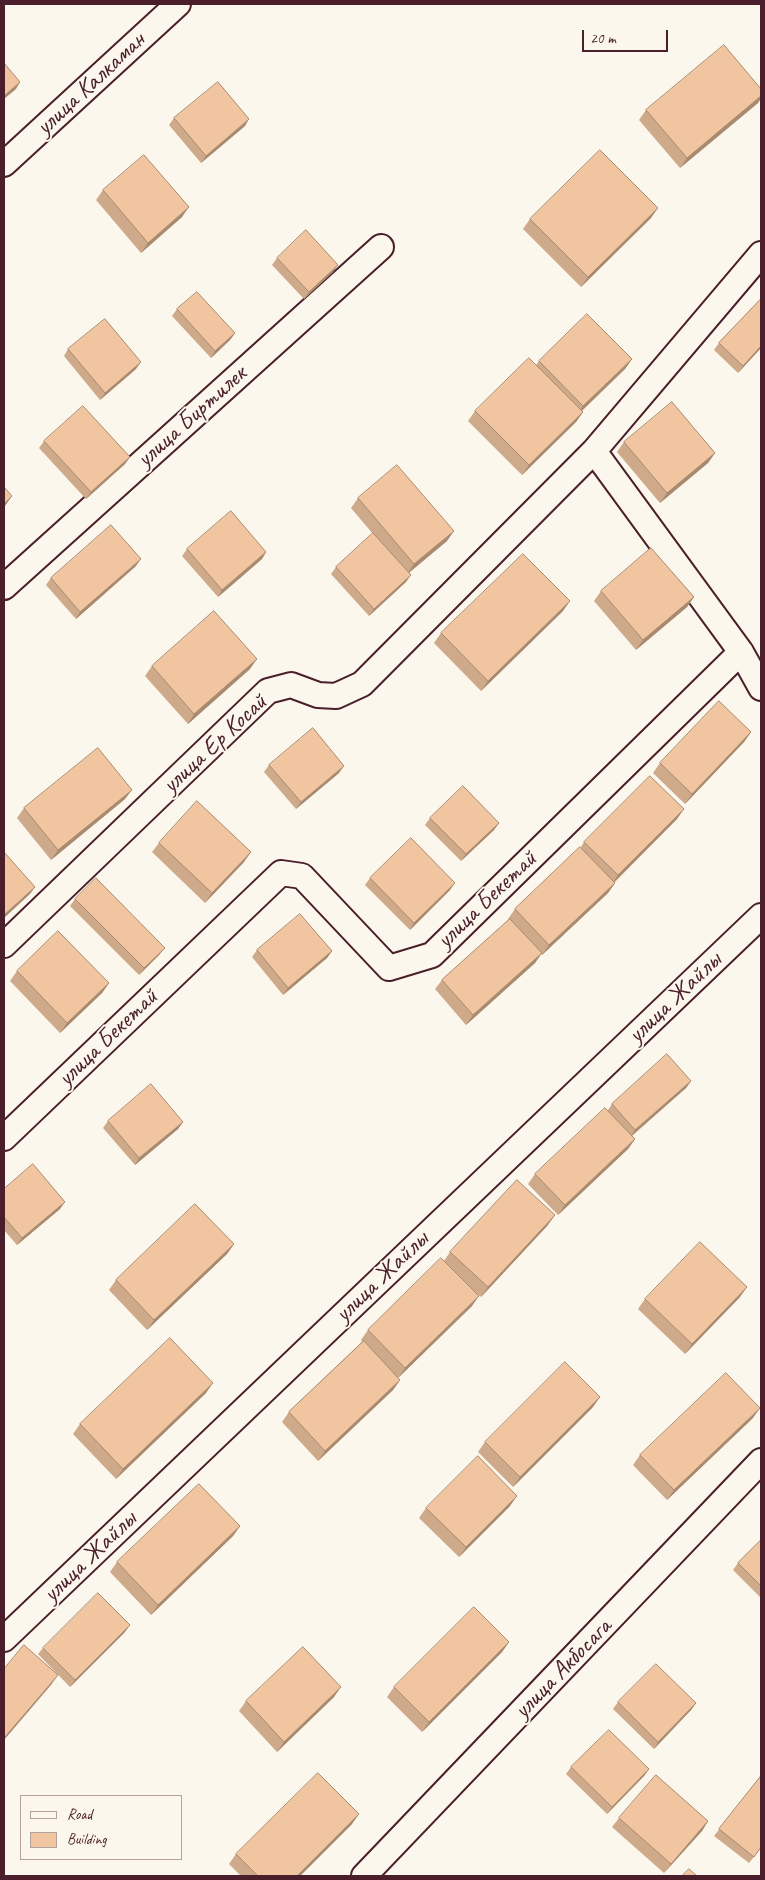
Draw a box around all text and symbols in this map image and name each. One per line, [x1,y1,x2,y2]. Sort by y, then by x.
scale bar [585,20,671,52]
street label: улица Калкаман [30,26,152,142]
text: 20 m [590,29,616,48]
street label: улица Биртилек [131,360,253,474]
street label: улица Ер Косай [156,688,274,800]
street label: улица Бекетай [430,845,544,955]
street label: улица Жайлы [622,946,728,1050]
street label: улица Бекетай [51,983,165,1093]
street label: улица Жайлы [329,1225,435,1329]
street label: улица Жайлы [37,1505,143,1609]
street label: улица Акбосага [508,1613,618,1725]
legend [20,1795,182,1860]
text: Road [67,1805,92,1824]
text: Building [67,1830,106,1849]

